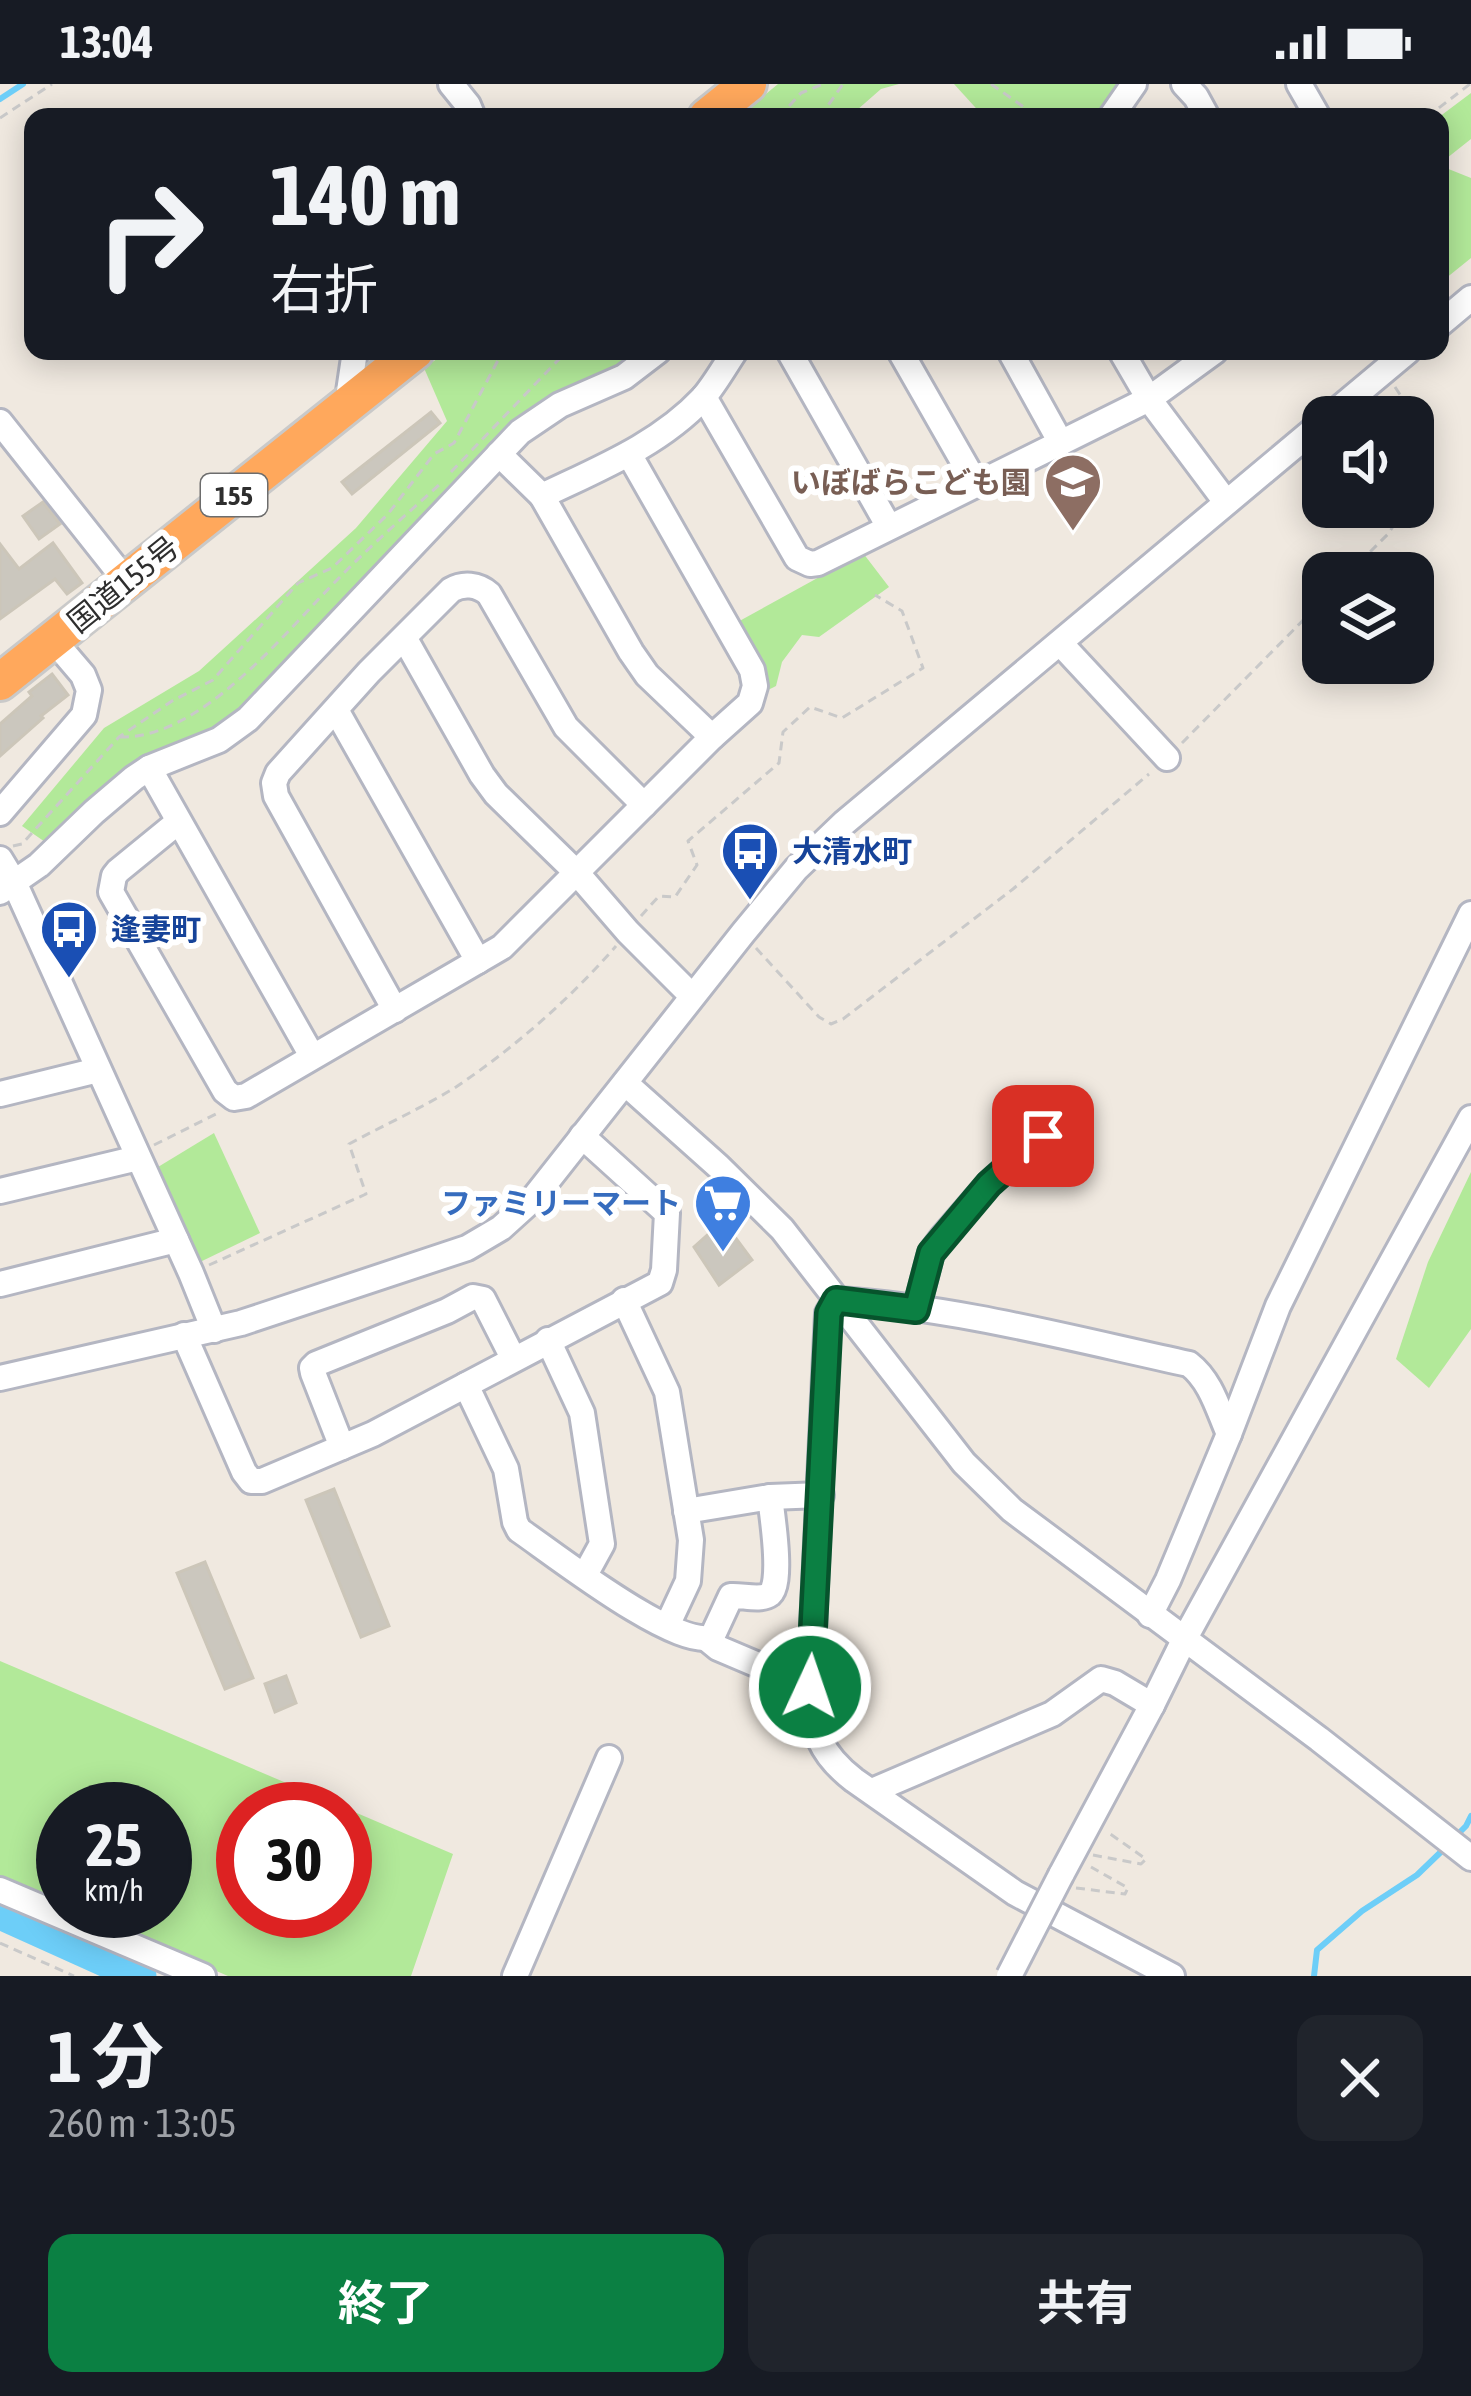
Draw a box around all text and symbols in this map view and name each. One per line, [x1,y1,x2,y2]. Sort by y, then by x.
text: 13:04 [60,16,154,68]
text: 140 m [270,147,460,243]
icon: right [72,156,228,312]
text: 右折 [270,259,378,320]
map controls [1302,396,1434,684]
button: sound [1302,396,1434,528]
school or university icon: いぼばらこども園 [1042,451,1104,533]
place label: いぼばらこども園 [791,465,1031,499]
road number: 155 [201,474,267,516]
street label: 国道155号 [61,529,185,639]
button: layers [1302,552,1434,684]
bus stop icon: 大清水町 [719,820,781,902]
place label: 大清水町 [792,834,912,868]
bus stop icon: 逢妻町 [38,898,100,980]
place label: 逢妻町 [111,912,201,946]
pin [992,1085,1094,1187]
icon: arrive [1010,1103,1076,1169]
supermarket icon: ファミリーマート [692,1172,754,1254]
place label: ファミリーマート [441,1186,681,1220]
position arrow [747,1624,873,1750]
speed limit sign: 30 [216,1782,372,1938]
text: 25 [86,1810,142,1879]
text: km/h [84,1873,144,1907]
text: 1 分 [48,2015,164,2097]
button: close [1297,2015,1423,2141]
text: 260 m · 13:05 [48,2101,237,2145]
button: 終了 [48,2234,724,2372]
button: 共有 [748,2234,1423,2372]

